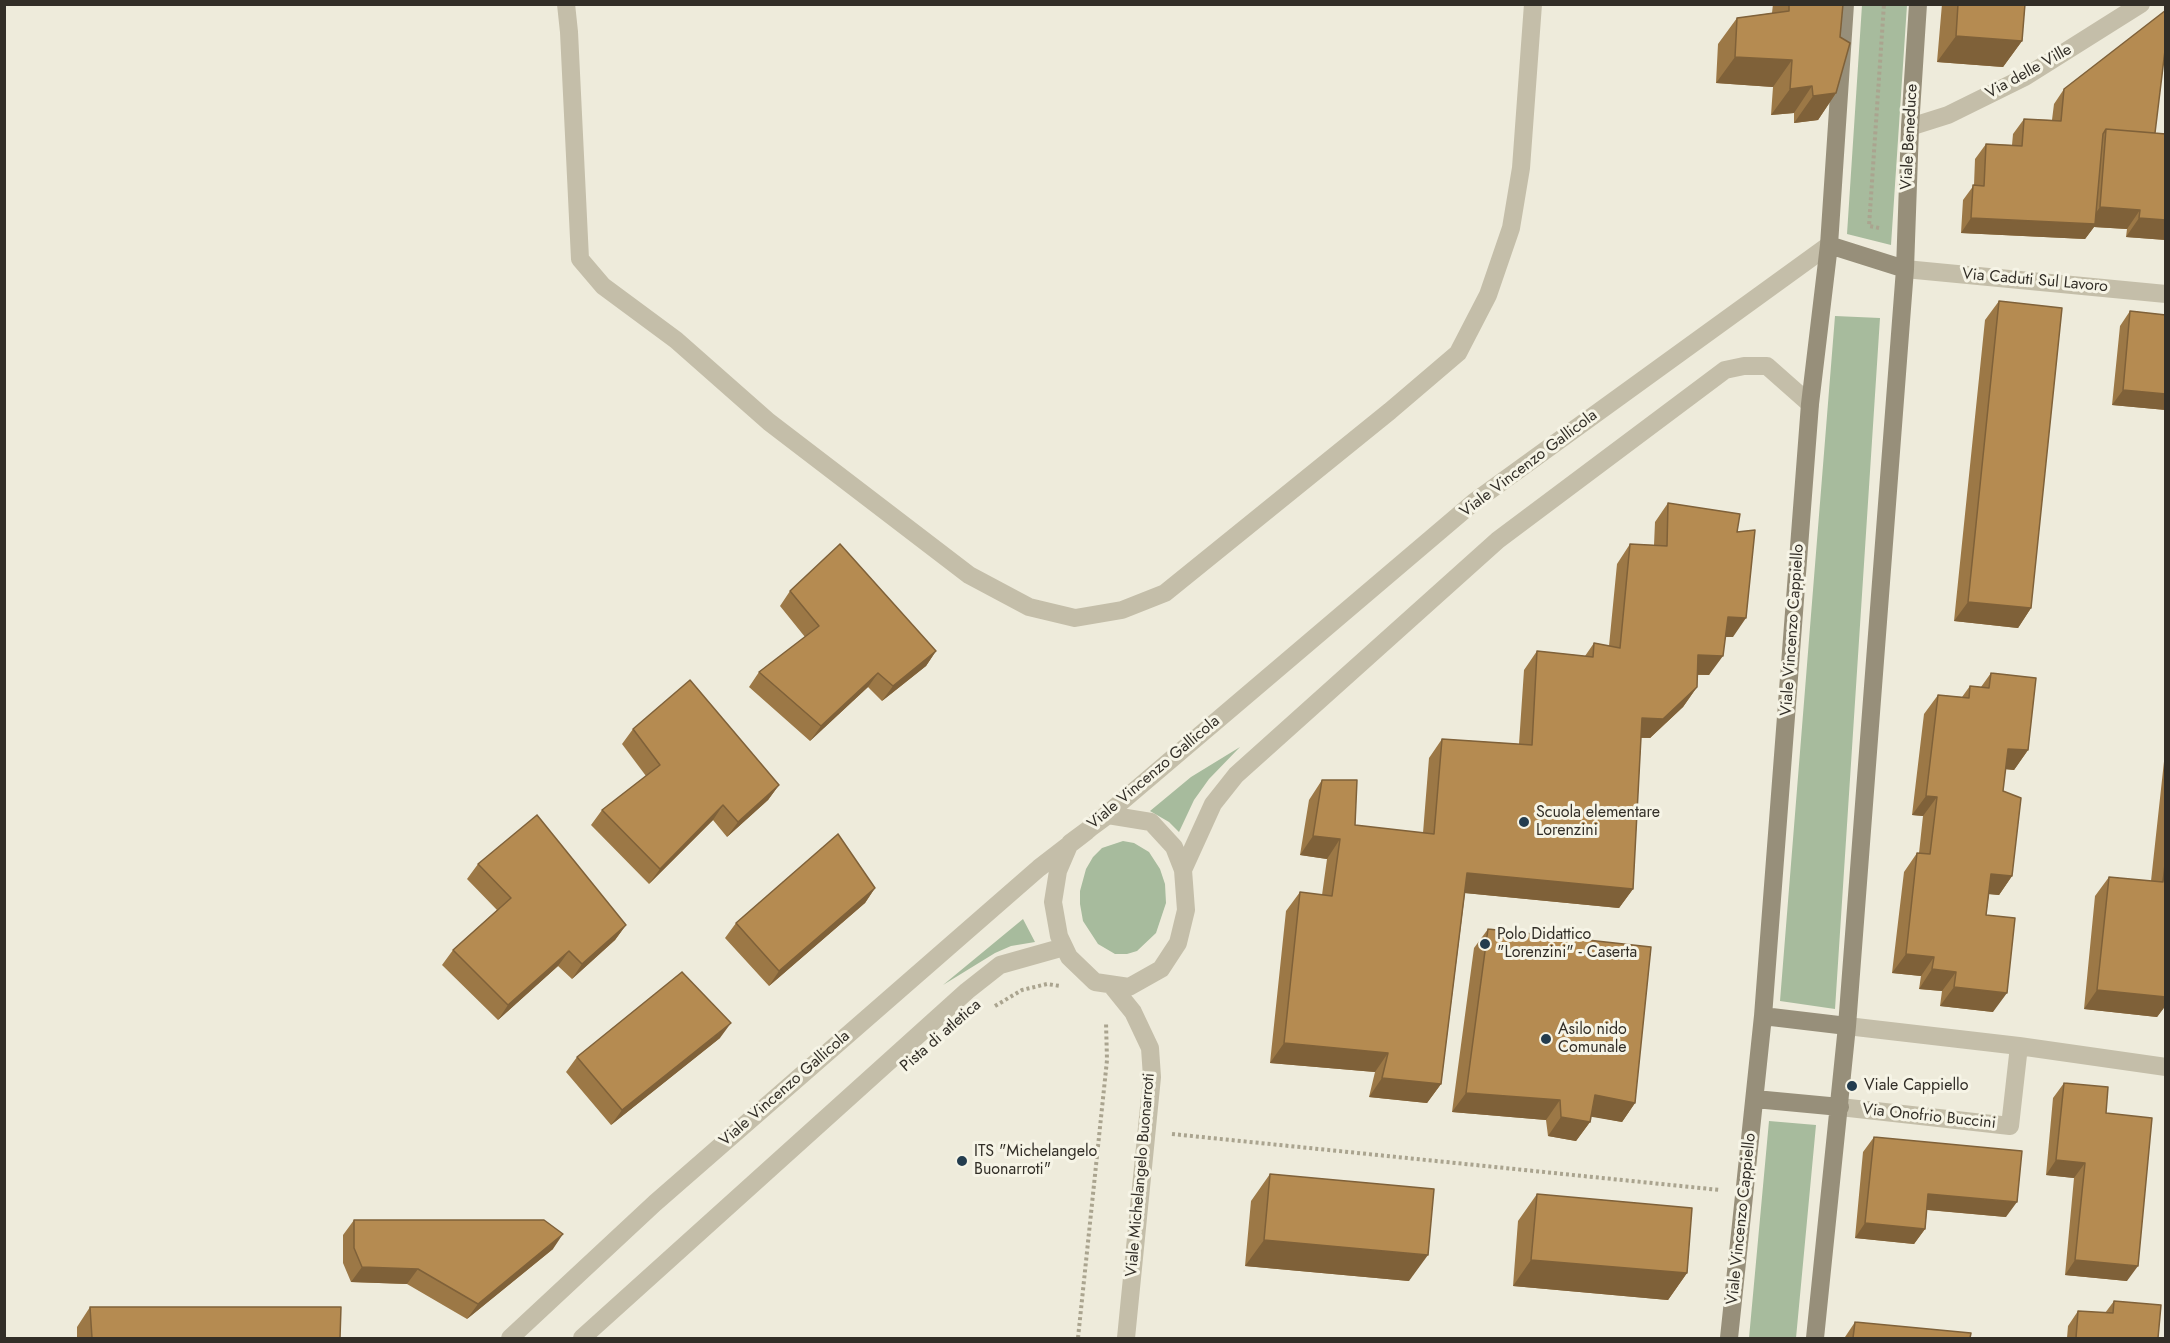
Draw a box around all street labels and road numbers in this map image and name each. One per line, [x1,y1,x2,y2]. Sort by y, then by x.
street label: Via delle Ville [1983,41,2075,103]
street label: Viale Beneduce [1898,83,1922,191]
street label: Via Caduti Sul Lavoro [1961,265,2109,297]
street label: Viale Vincenzo Gallicola [1457,406,1601,522]
street label: Viale Vincenzo Cappiello [1777,543,1809,717]
street label: Viale Vincenzo Gallicola [1084,712,1224,834]
street label: Pista di atletica [897,996,985,1076]
street label: Viale Vincenzo Gallicola [716,1027,854,1151]
street label: Viale Michelangelo Buonarroti [1123,1072,1159,1278]
street label: Via Onofrio Buccini [1861,1100,1997,1134]
street label: Viale Vincenzo Cappiello [1723,1132,1761,1306]

